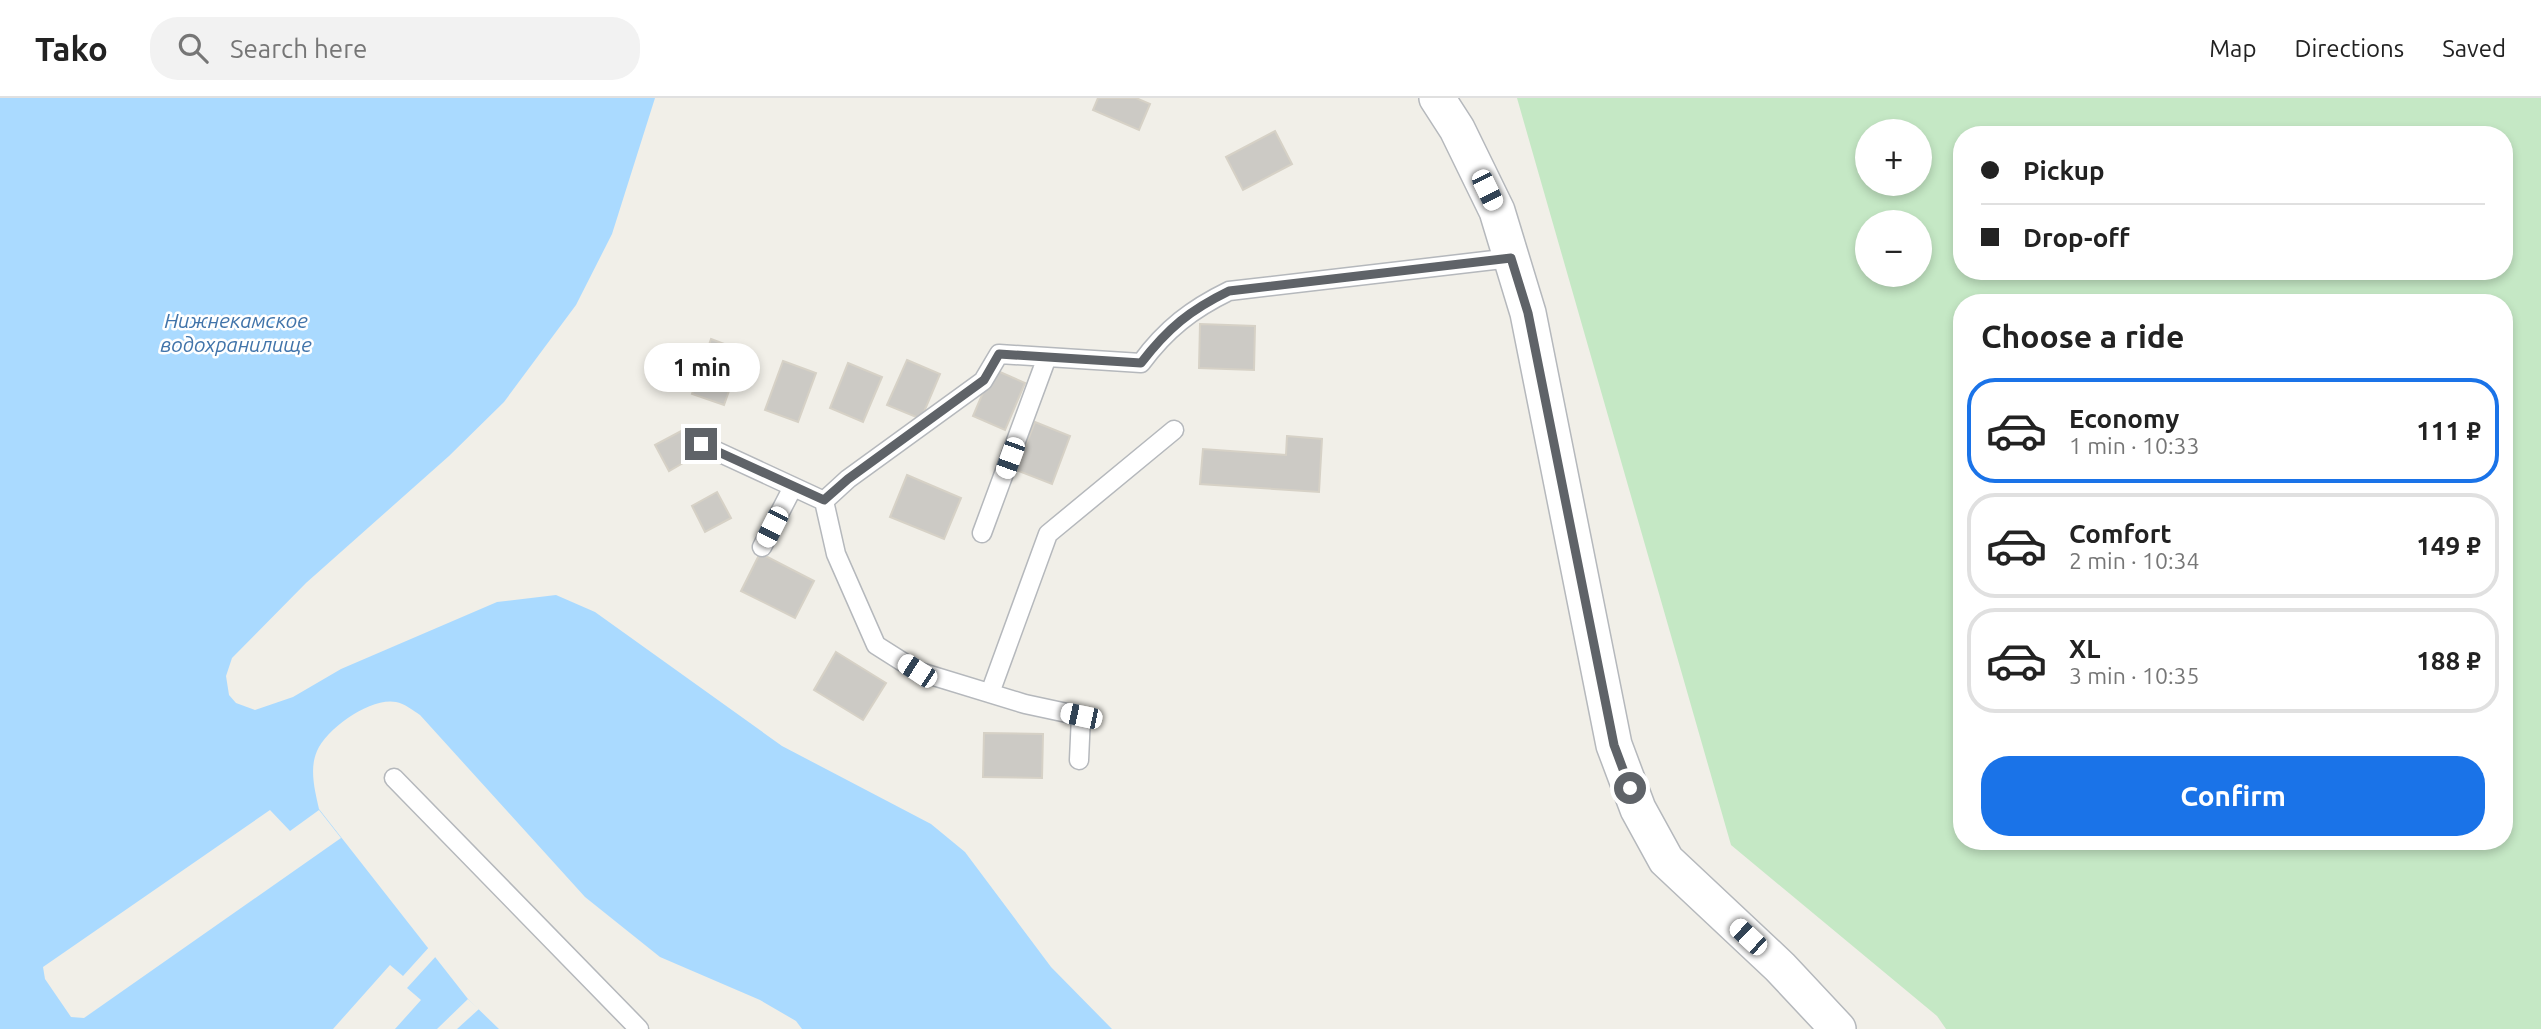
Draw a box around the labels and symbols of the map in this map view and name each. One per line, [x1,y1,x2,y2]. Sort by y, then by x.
car [1469,167,1506,213]
water label: Нижнекамское водохранилище [160,308,312,356]
callout: 1 min [643,342,759,392]
route end [685,428,717,460]
car [993,435,1028,481]
car [754,504,791,550]
car [894,651,941,691]
car [1059,701,1104,731]
route start [1614,772,1646,804]
car [1726,915,1771,959]

